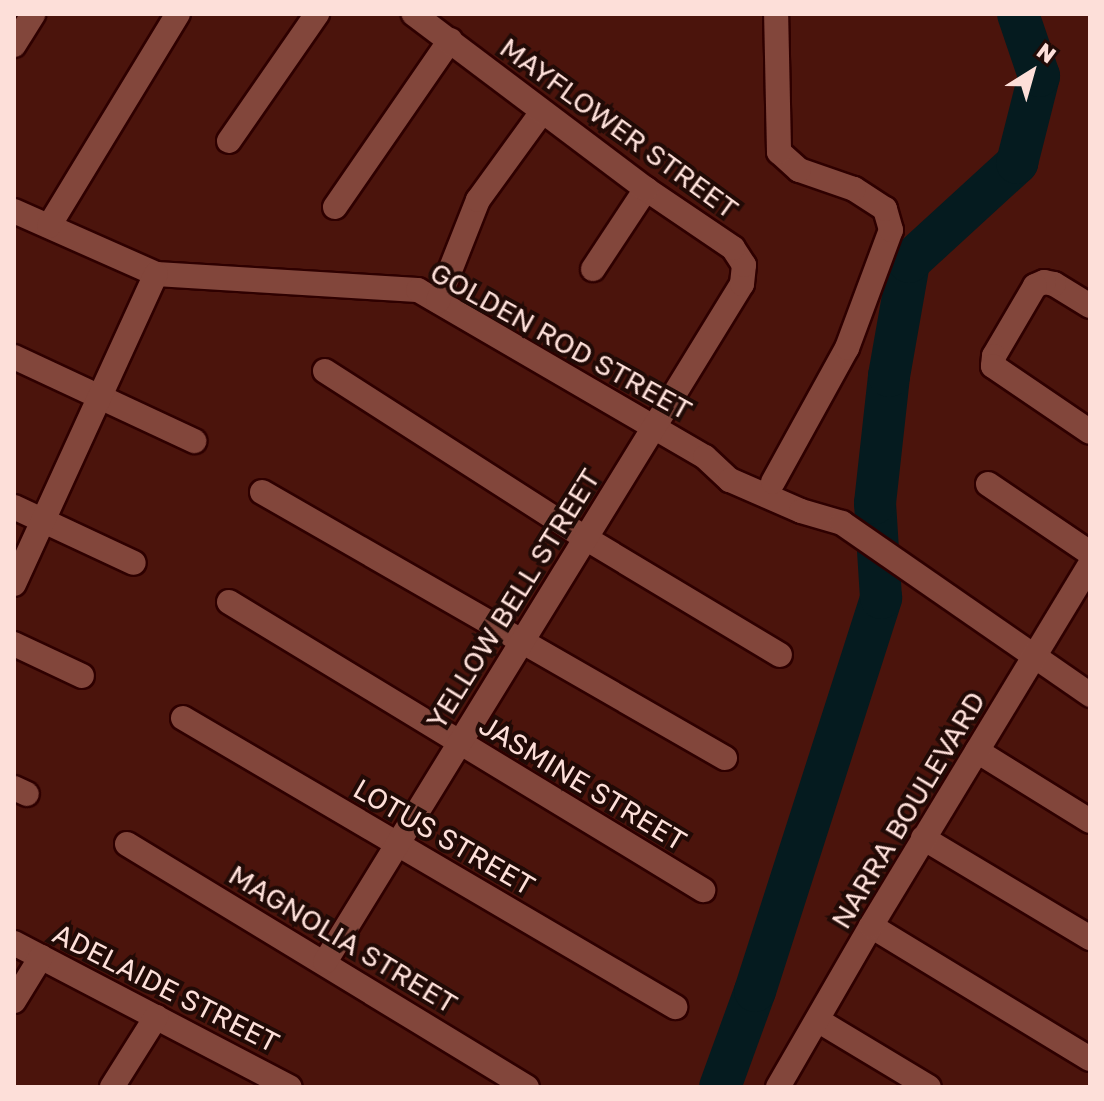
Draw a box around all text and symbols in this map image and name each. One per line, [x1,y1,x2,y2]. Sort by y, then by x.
street label: MAYFLOWER STREET [494,30,744,226]
north arrow [992,32,1072,112]
text: N [1032,37,1062,68]
street label: GOLDEN ROD STREET [424,255,698,427]
street label: YELLOW BELL STREET [419,463,607,735]
street label: NARRA BOULEVARD [824,685,992,935]
street label: JASMINE STREET [474,708,692,858]
street label: LOTUS STREET [347,772,541,902]
street label: MAGNOLIA STREET [223,858,463,1020]
street label: ADELAIDE STREET [47,916,285,1060]

